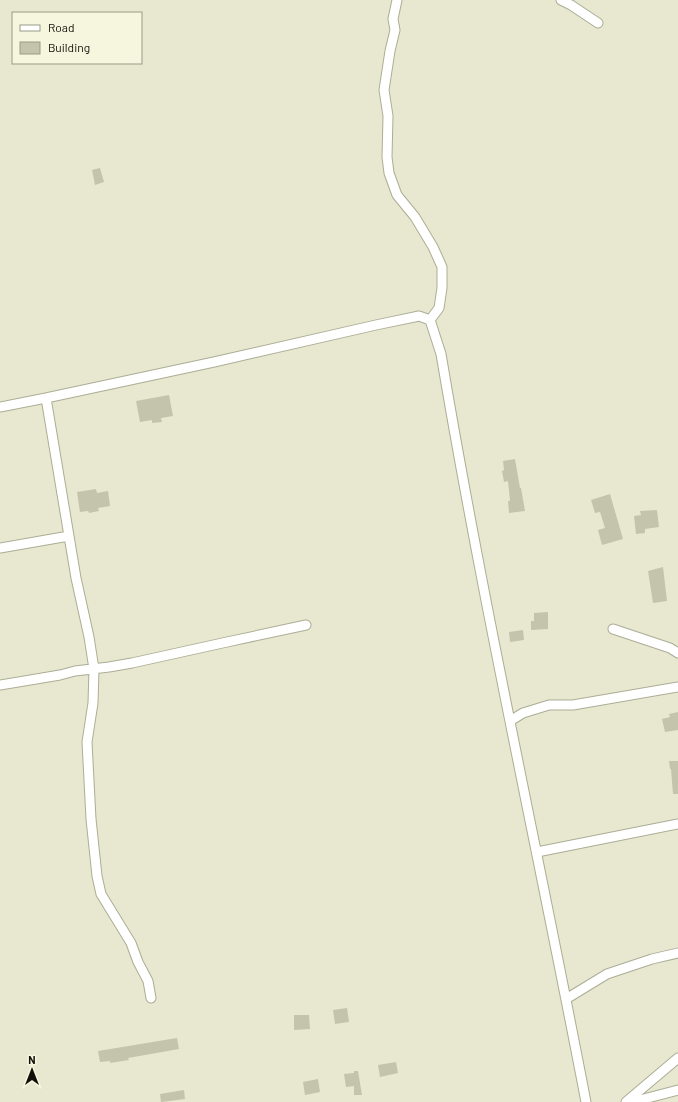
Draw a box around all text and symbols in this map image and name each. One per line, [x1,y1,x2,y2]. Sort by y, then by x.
legend [12,12,142,64]
text: Road [48,20,75,34]
text: Building [48,40,90,54]
north arrow [12,1050,52,1090]
text: N [28,1053,36,1066]

